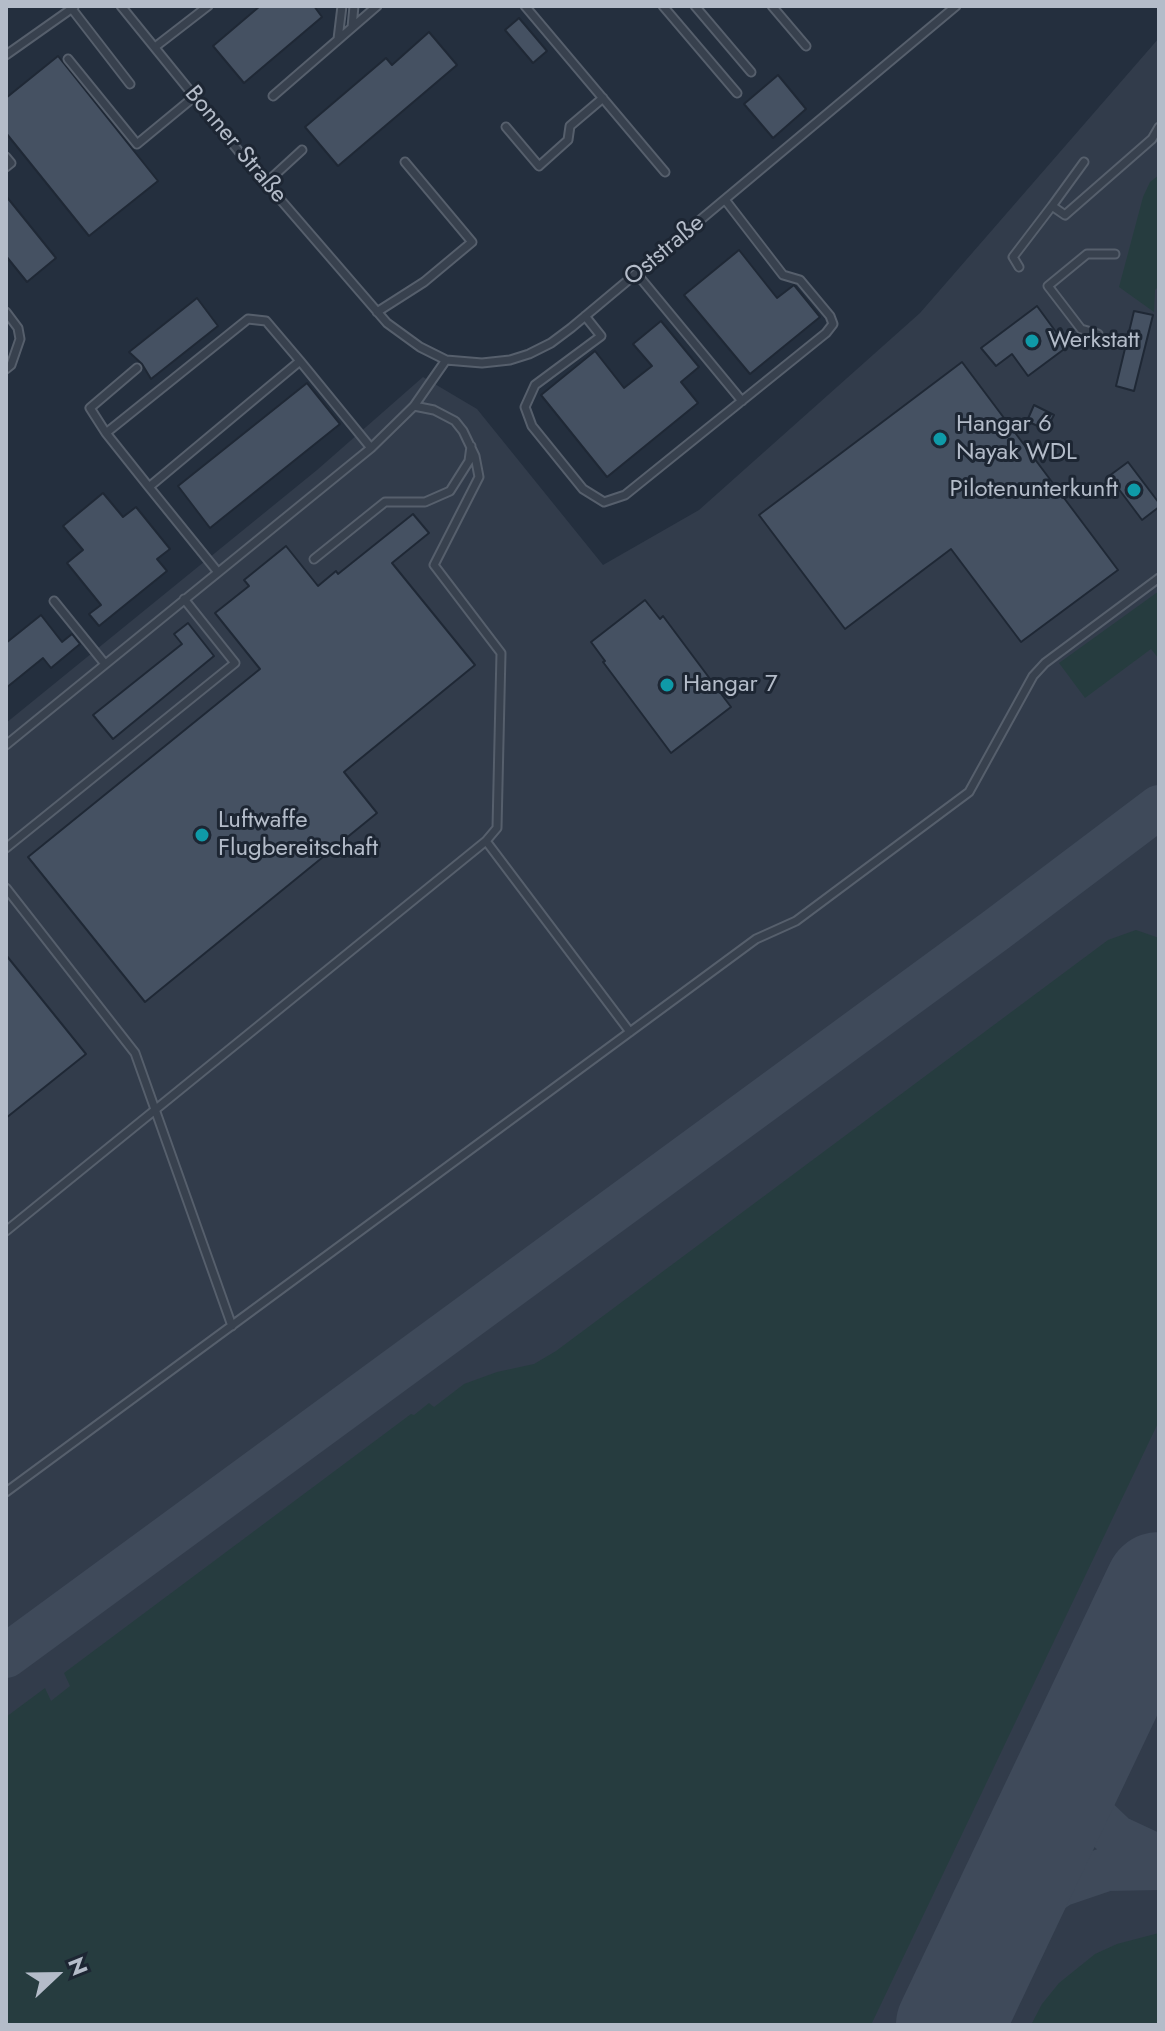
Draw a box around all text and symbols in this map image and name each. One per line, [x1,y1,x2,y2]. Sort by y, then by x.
street label: Bonner Straße [178,81,292,209]
street label: Oststraße [619,209,711,293]
place label: Werkstatt [1048,327,1139,355]
marker: Werkstatt [1023,332,1041,350]
place label: Hangar 6 Nayak WDL [956,411,1077,467]
marker: Hangar 6 Nayak WDL [931,430,949,448]
place label: Pilotenunterkunft [950,476,1118,504]
marker: Pilotenunterkunft [1125,481,1143,499]
place label: Hangar 7 [683,671,778,699]
marker: Hangar 7 [658,676,676,694]
place label: Luftwaffe Flugbereitschaft [218,807,378,863]
marker: Luftwaffe Flugbereitschaft [193,826,211,844]
north arrow [16,1935,96,2015]
text: N [60,1952,96,1980]

